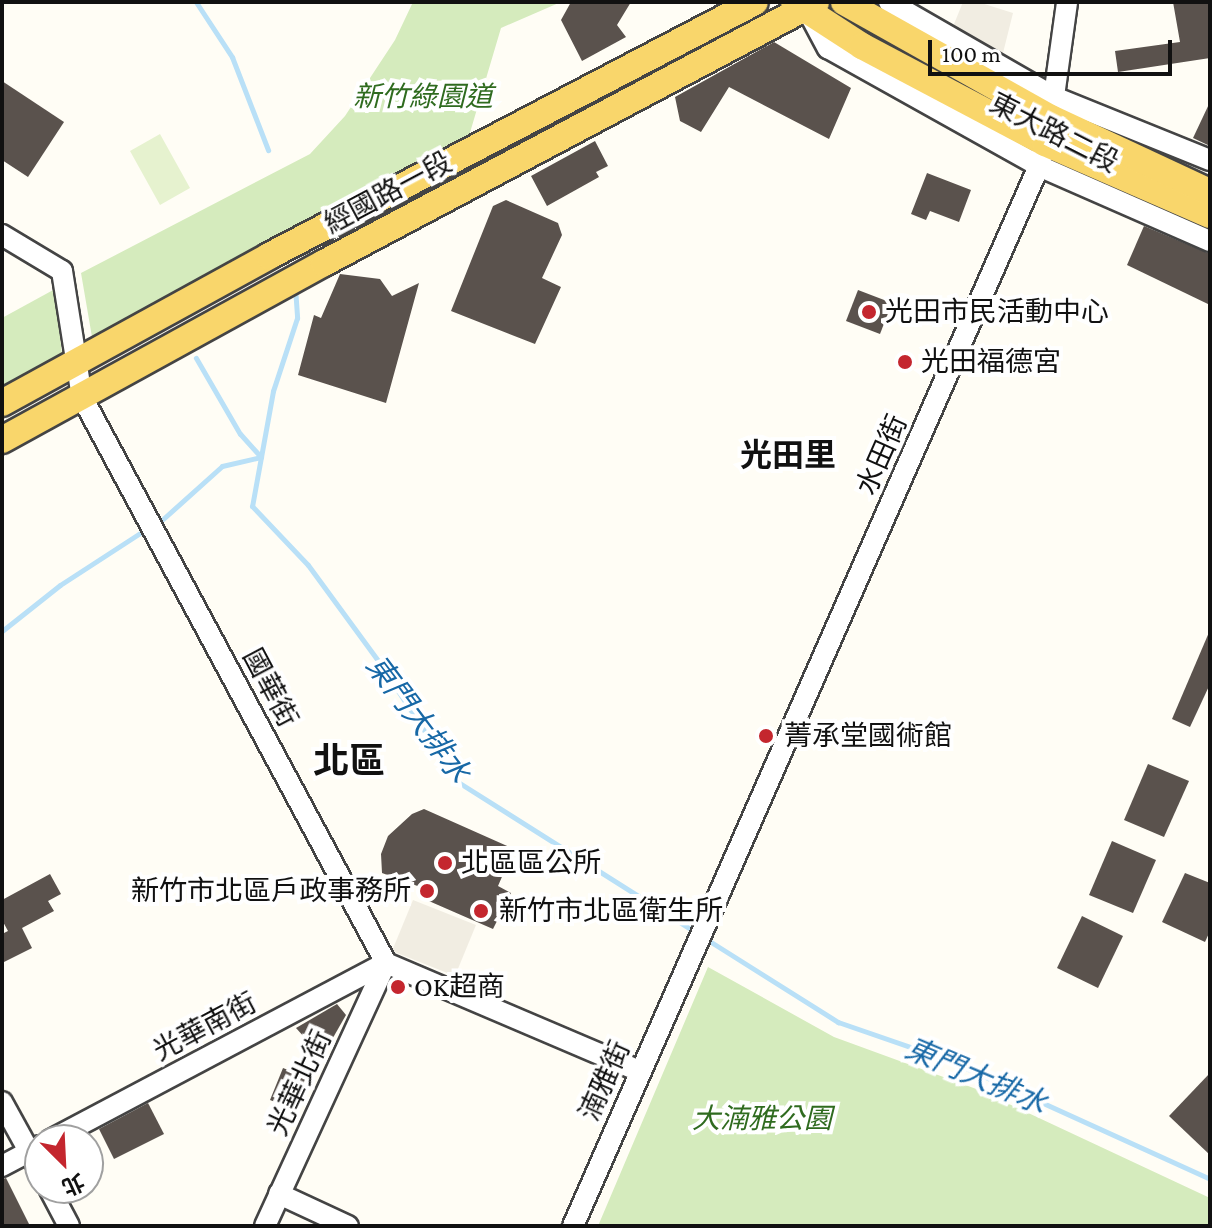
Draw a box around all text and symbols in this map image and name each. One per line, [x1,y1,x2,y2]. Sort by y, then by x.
scale bar [932,24,1176,74]
text: 100 m [942,40,1001,67]
park label: 新竹綠園道 [353,80,493,114]
street label: 東大路二段 [984,86,1124,180]
street label: 經國路一段 [318,145,458,241]
place label: 光田市民活動中心 [885,295,1109,329]
marker: 光田市民活動中心 [860,303,878,321]
place label: 光田福德宮 [921,345,1061,379]
marker: 光田福德宮 [896,353,914,371]
street label: 水田街 [850,410,914,500]
district label: 光田里 [740,436,836,474]
street label: 國華街 [235,643,305,733]
water label: 東門大排水 [358,648,478,790]
place label: 菁承堂國術館 [784,719,952,753]
marker: 菁承堂國術館 [755,725,777,747]
district label: 北區 [313,740,385,784]
place label: 北區區公所 [461,846,601,880]
marker: 北區區公所 [436,854,454,872]
place label: 新竹市北區戶政事務所 [131,874,411,908]
marker: 新竹市北區戶政事務所 [418,882,436,900]
place label: 新竹市北區衛生所 [499,894,723,928]
marker: 新竹市北區衛生所 [470,900,492,922]
place label: OK超商 [414,970,505,1004]
marker: OK超商 [389,978,407,996]
street label: 光華南街 [148,986,262,1068]
street label: 光華北街 [261,1025,339,1141]
water label: 東門大排水 [900,1030,1052,1122]
street label: 湳雅街 [573,1036,637,1126]
park label: 大湳雅公園 [692,1102,832,1136]
north arrow [24,1124,104,1204]
text: 北 [58,1169,88,1200]

